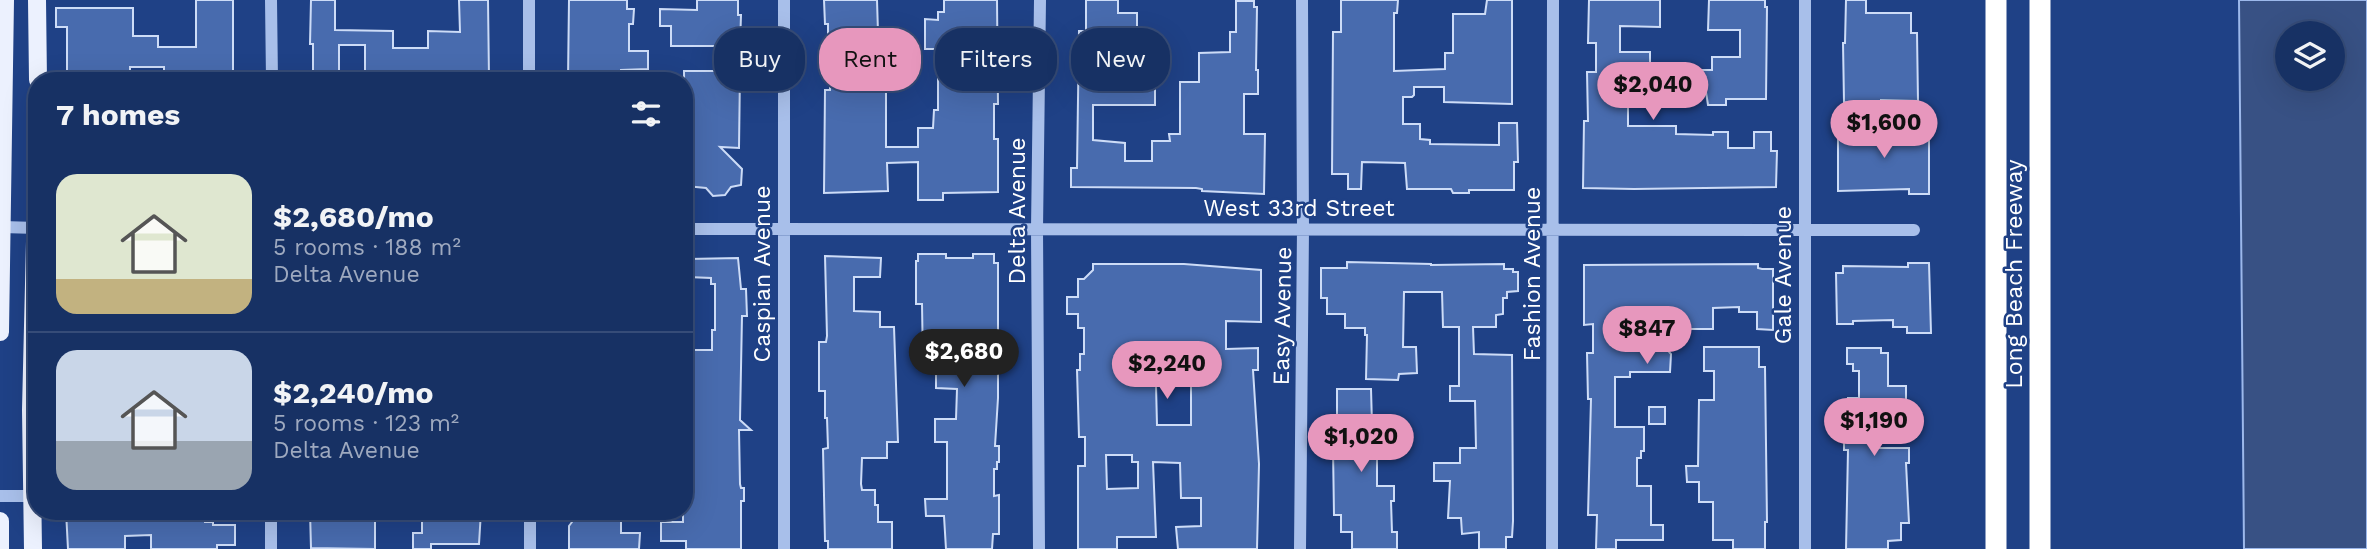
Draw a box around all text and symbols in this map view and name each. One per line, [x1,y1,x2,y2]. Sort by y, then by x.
map controls [2275,21,2345,91]
button: layers [2275,21,2345,91]
chip: Buy [714,28,805,91]
chip: Rent [819,28,921,91]
chip: Filters [935,28,1057,91]
chip: New [1071,28,1170,91]
pin: $2,040 [1596,62,1710,122]
text: $2,040 [1613,71,1693,98]
icon: filters [627,95,665,133]
text: 7 homes [56,97,180,132]
pin: $1,600 [1827,100,1941,160]
text: $1,600 [1847,109,1921,136]
street label: Delta Avenue [1004,138,1031,284]
street label: Long Beach Freeway [2001,159,2028,389]
street label: Caspian Avenue [749,186,776,363]
street label: Fashion Avenue [1519,187,1546,361]
street label: West 33rd Street [1203,195,1395,222]
text: $2,680/mo [273,199,434,234]
icon: home [112,202,196,286]
street label: Gale Avenue [1770,206,1797,344]
text: 5 rooms · 188 m² [273,234,461,261]
street label: Easy Avenue [1268,246,1297,386]
text: Delta Avenue [273,261,420,288]
pin: $847 [1606,306,1688,366]
text: $847 [1619,315,1675,342]
pin: $2,680 [907,330,1021,389]
text: $2,680 [925,338,1003,365]
pin: $2,240 [1110,342,1224,401]
text: $2,240 [1128,350,1206,377]
text: $2,240/mo [273,375,434,410]
icon: home [112,378,196,462]
pin: $1,190 [1817,398,1931,458]
text: $1,190 [1840,407,1908,434]
text: 5 rooms · 123 m² [273,410,459,437]
pin: $1,020 [1304,414,1418,474]
text: $1,020 [1324,423,1398,450]
text: Delta Avenue [273,437,420,464]

